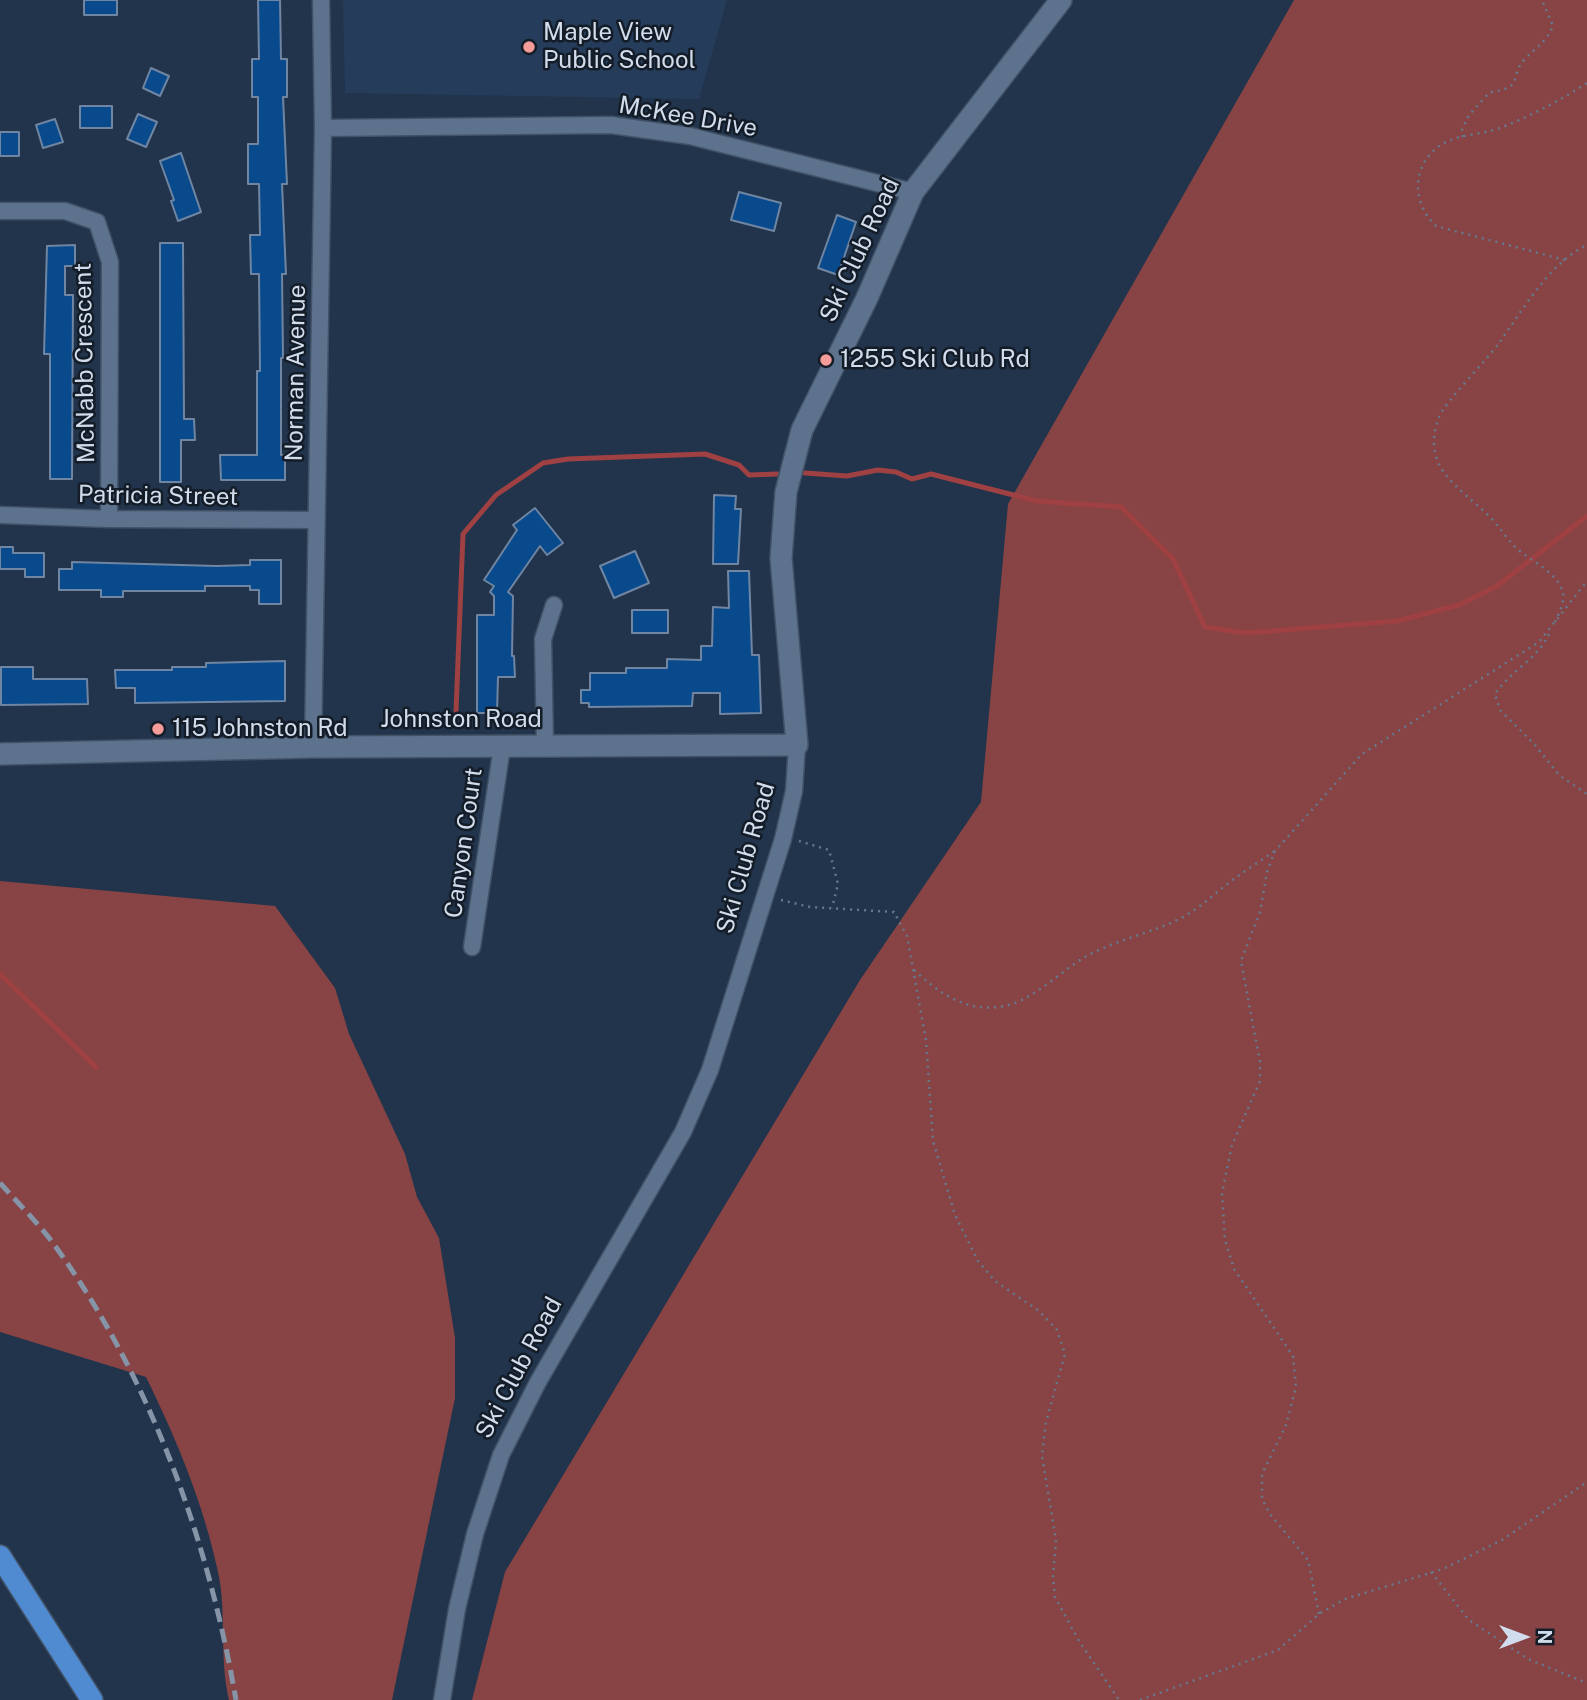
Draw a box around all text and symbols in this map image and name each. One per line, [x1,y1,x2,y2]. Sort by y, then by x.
place label: Maple View Public School [543,19,696,75]
marker: Maple View Public School [521,39,537,55]
street label: McKee Drive [617,91,759,143]
street label: Ski Club Road [814,173,906,327]
street label: McNabb Crescent [69,263,101,463]
street label: Norman Avenue [280,284,312,462]
place label: 1255 Ski Club Rd [840,346,1030,374]
marker: 1255 Ski Club Rd [818,352,834,368]
street label: Patricia Street [78,480,238,512]
street label: Johnston Road [380,706,542,734]
place label: 115 Johnston Rd [172,715,347,743]
marker: 115 Johnston Rd [150,721,166,737]
street label: Canyon Court [439,766,489,920]
street label: Ski Club Road [711,779,781,937]
street label: Ski Club Road [470,1292,568,1444]
north arrow [1489,1602,1559,1672]
text: N [1534,1630,1556,1644]

